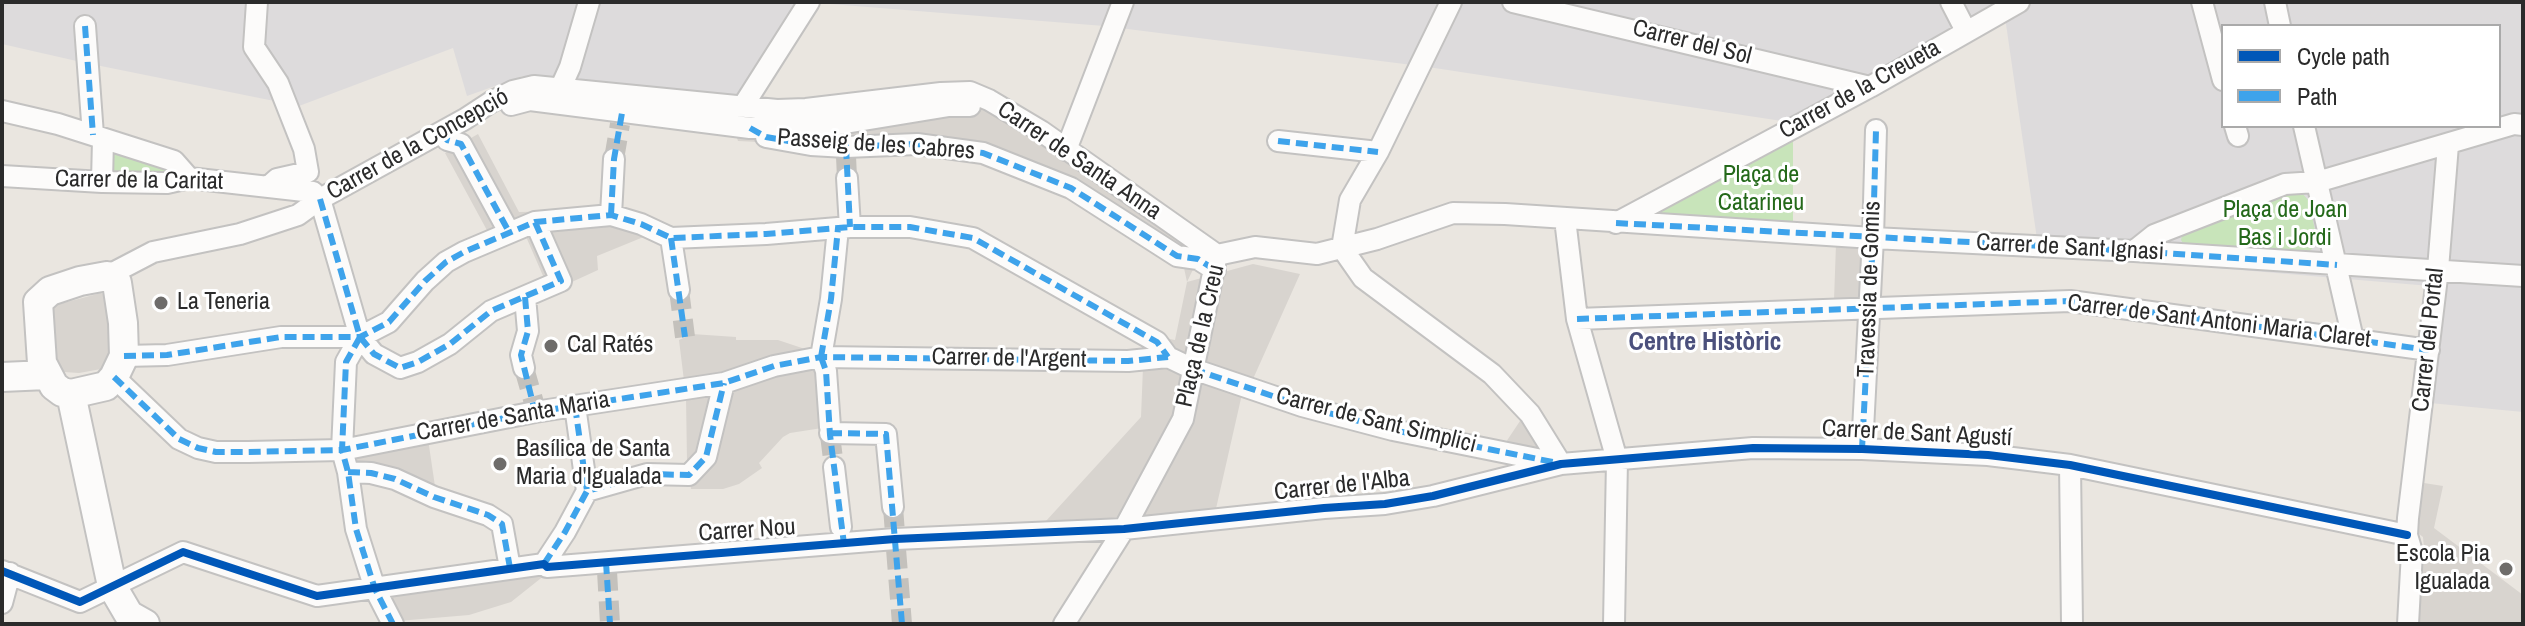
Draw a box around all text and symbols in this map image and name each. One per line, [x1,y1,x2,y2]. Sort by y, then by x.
street label: Carrer del Sol [1630,14,1754,72]
legend [2221,24,2501,128]
street label: Carrer de la Creueta [1775,34,1945,146]
text: Cycle path [2297,40,2390,72]
text: Path [2297,80,2338,112]
street label: Carrer de la Concepció [322,83,514,207]
street label: Carrer de Santa Anna [992,96,1166,226]
street label: Passeig de les Cabres [776,124,976,166]
park label: Plaça de Catarineu [1718,162,1804,218]
street label: Carrer de la Caritat [55,165,223,197]
park label: Plaça de Joan Bas i Jordi [2223,197,2347,253]
street label: Travessia de Gomis [1853,200,1887,378]
street label: Carrer de Sant Ignasi [1975,229,2165,267]
street label: Plaça de la Creu [1171,262,1231,410]
street label: Carrer del Portal [2407,267,2451,413]
place label: La Teneria [177,289,270,317]
street label: Carrer de Sant Antoni Maria Claret [2066,289,2372,355]
marker: La Teneria [152,294,170,312]
district label: Centre Històric [1629,327,1781,359]
place label: Cal Ratés [567,332,653,360]
marker: Cal Ratés [542,337,560,355]
street label: Carrer de l'Argent [931,343,1087,375]
street label: Carrer de Sant Simplici [1273,382,1479,460]
street label: Carrer de Santa Maria [414,386,612,448]
street label: Carrer de Sant Agustí [1821,415,2013,453]
place label: Basílica de Santa Maria d'Igualada [516,436,670,492]
marker: Basílica de Santa Maria d'Igualada [491,455,509,473]
street label: Carrer de l'Alba [1273,465,1411,507]
street label: Carrer Nou [697,513,797,549]
place label: Escola Pia Igualada [2396,541,2490,597]
marker: Escola Pia Igualada [2497,560,2515,578]

